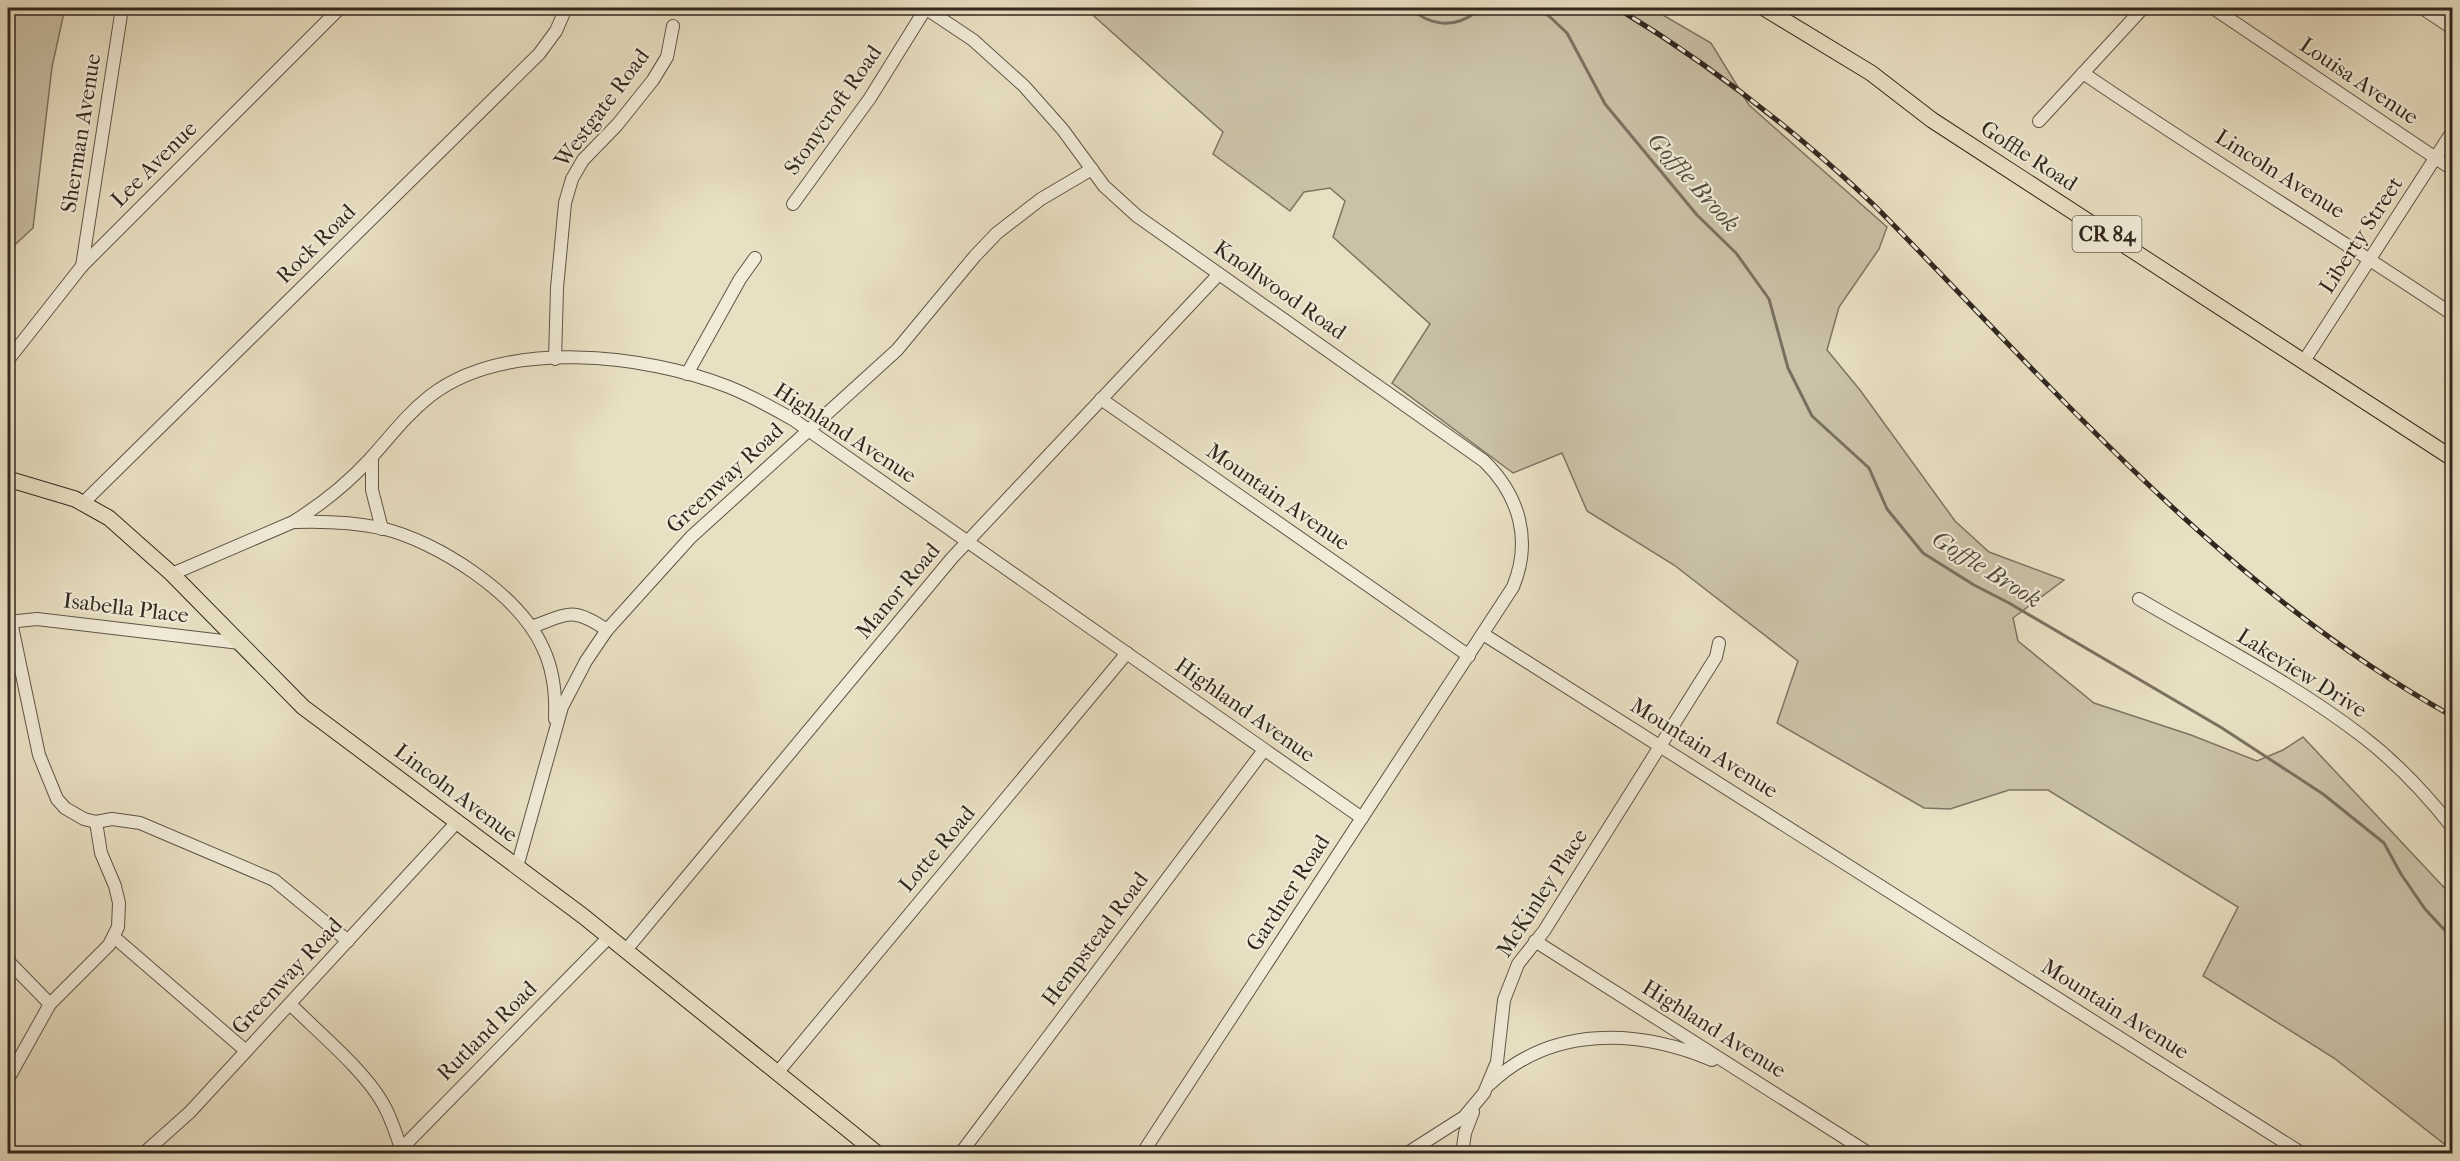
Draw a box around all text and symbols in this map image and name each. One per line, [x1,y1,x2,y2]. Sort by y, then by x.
street label: Louisa Avenue [2295,32,2423,130]
street label: Stonycroft Road [779,39,888,180]
street label: Westgate Road [548,43,656,173]
street label: Sherman Avenue [56,51,106,214]
street label: Goffle Road [1976,115,2083,197]
street label: Lee Avenue [106,116,202,212]
street label: Lincoln Avenue [2210,124,2350,224]
water label: Goffle Brook [1642,127,1746,237]
street label: Liberty Street [2314,172,2408,298]
street label: Rock Road [271,198,362,289]
road number: CR 84 [2072,216,2142,252]
street label: Knollwood Road [1209,235,1352,346]
street label: Highland Avenue [769,377,921,489]
street label: Greenway Road [661,417,790,539]
street label: Mountain Avenue [1201,438,1355,556]
water label: Goffle Brook [1927,524,2047,614]
street label: Manor Road [850,537,946,644]
street label: Isabella Place [62,587,190,629]
street label: Lakeview Drive [2232,623,2372,723]
street label: Highland Avenue [1170,652,1320,768]
street label: Mountain Avenue [1625,692,1783,804]
street label: Lincoln Avenue [389,738,523,848]
street label: Lotte Road [893,800,981,897]
street label: McKinley Place [1491,824,1593,962]
street label: Gardner Road [1241,829,1336,956]
street label: Hempstead Road [1036,866,1154,1011]
street label: Greenway Road [226,911,348,1040]
street label: Mountain Avenue [2036,953,2194,1065]
street label: Highland Avenue [1637,974,1791,1084]
street label: Rutland Road [432,975,543,1086]

